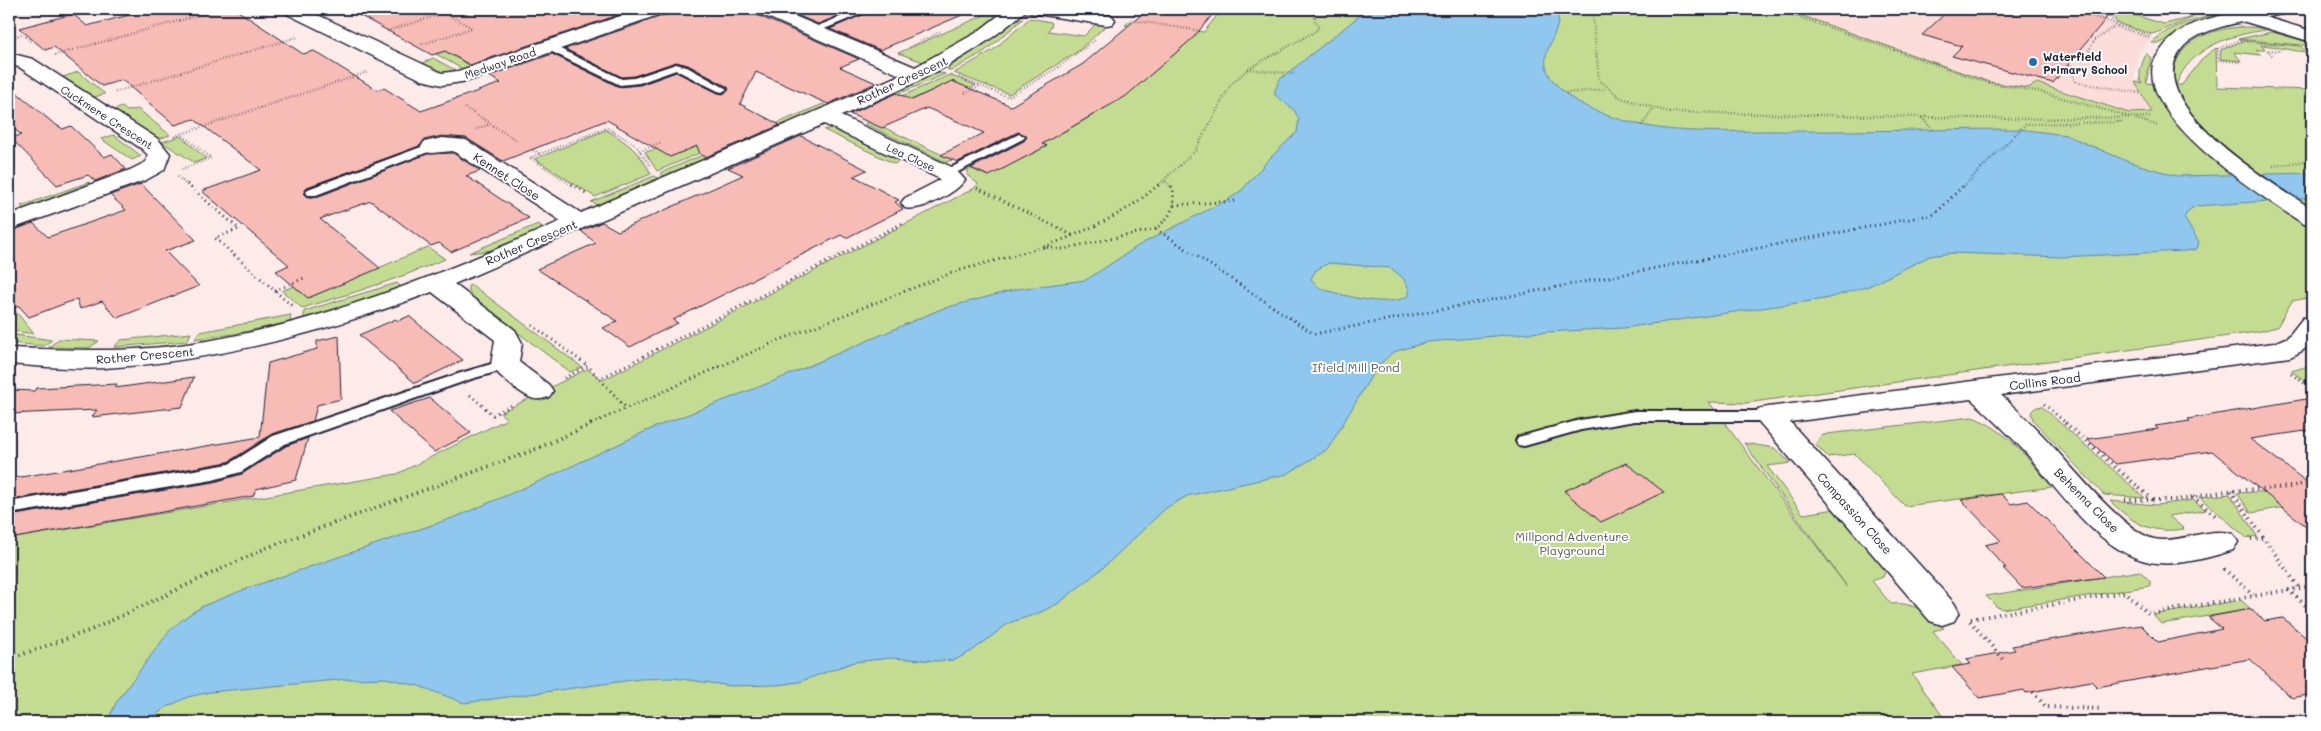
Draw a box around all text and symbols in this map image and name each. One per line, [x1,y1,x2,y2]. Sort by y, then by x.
street label: Medway Road [462,44,538,82]
place label: Waterfield Primary School [2043,49,2127,77]
street label: Rother Crescent [854,52,950,108]
marker: Waterfield Primary School [2027,56,2039,68]
street label: Cuckmere Crescent [58,81,156,153]
street label: Lea Close [884,139,938,175]
street label: Kennet Close [471,148,543,204]
street label: Rother Crescent [483,215,579,269]
street label: Rother Crescent [95,343,195,367]
park label: Ifield Mill Pond [1312,359,1400,375]
street label: Collins Road [2008,369,2082,393]
street label: Behenna Close [2051,464,2123,536]
street label: Compassion Close [1814,469,1896,557]
park label: Millpond Adventure Playground [1515,528,1629,558]

